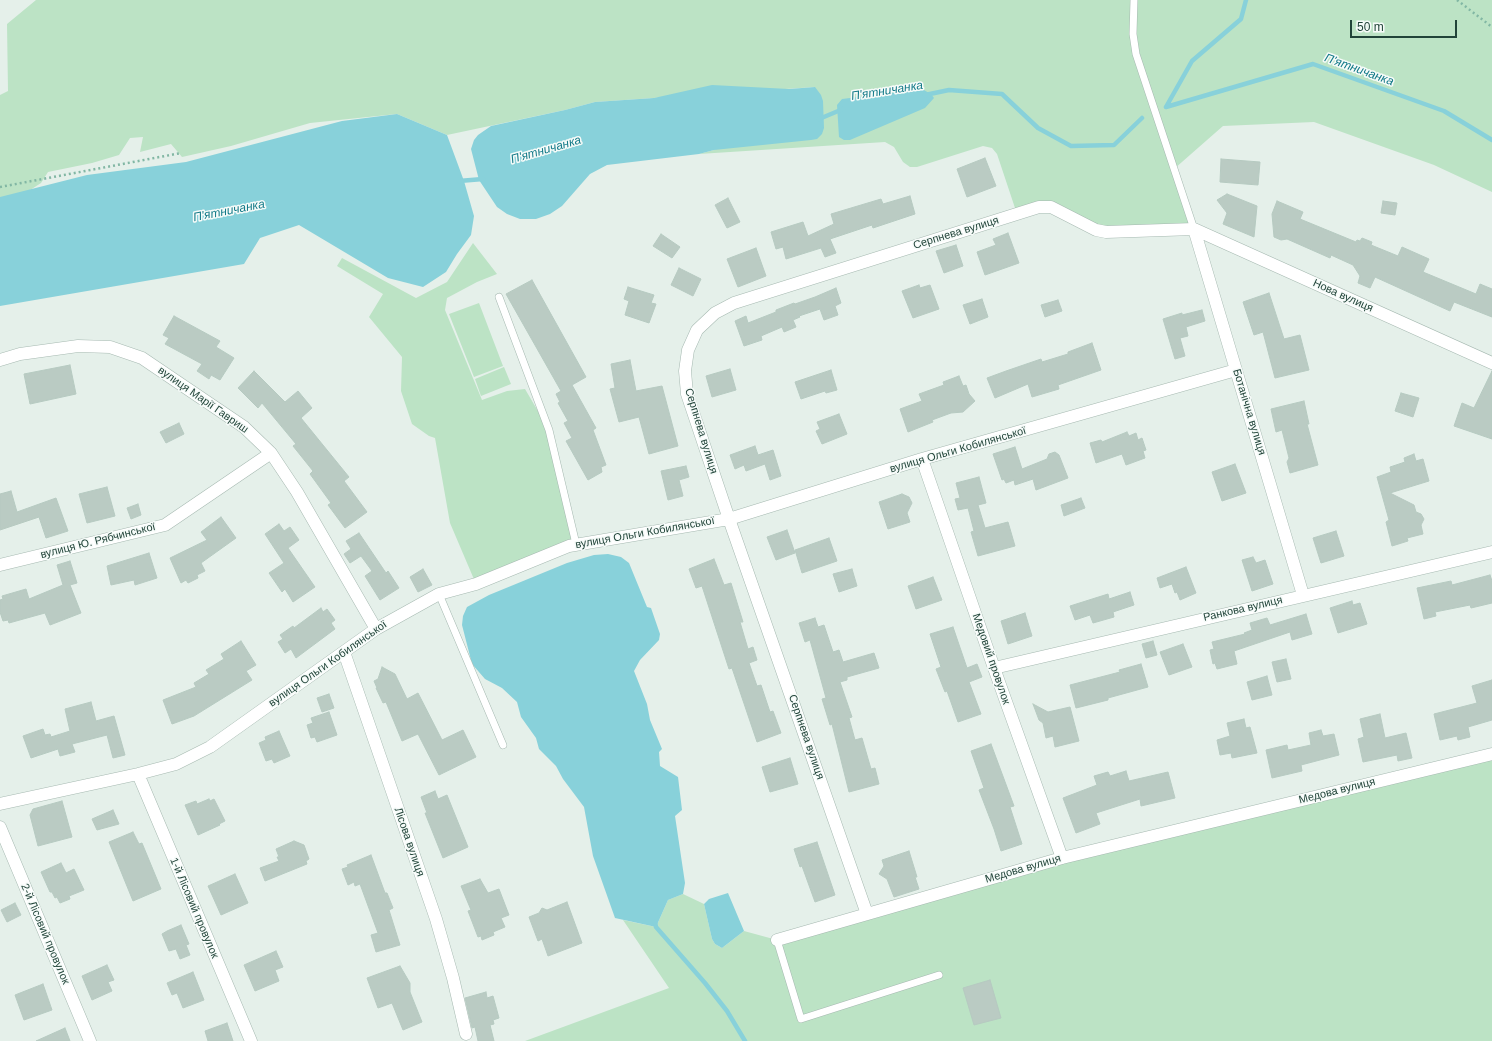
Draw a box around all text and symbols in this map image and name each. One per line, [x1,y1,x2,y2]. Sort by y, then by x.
scale bar [1352,12,1459,38]
text: 50 m [1357,20,1384,34]
water label: П'ятничанка [1322,51,1396,89]
water label: П'ятничанка [850,78,924,104]
water label: П'ятничанка [509,133,583,167]
water label: П'ятничанка [192,197,266,225]
street label: Серпнева вулиця [912,214,1000,252]
street label: Нова вулиця [1311,277,1375,315]
street label: вулиця Марії Гавриш [155,364,251,436]
street label: Ботанічна вулиця [1230,367,1268,457]
street label: Серпнева вулиця [682,387,720,475]
street label: вулиця Ольги Кобилянської [888,424,1028,476]
street label: вулиця Ольги Кобилянської [574,514,716,552]
street label: вулиця Ю. Рябчинської [39,520,157,562]
street label: Ранкова вулиця [1202,593,1284,625]
street label: Медовий провулок [969,612,1013,706]
street label: вулиця Ольги Кобилянської [266,618,390,710]
street label: Серпнева вулиця [785,693,827,781]
street label: Медова вулиця [1297,775,1377,807]
street label: Лісова вулиця [391,806,427,878]
street label: Медова вулиця [984,852,1062,886]
street label: 1-й Лісовий провулок [167,856,221,960]
street label: 2-й Лісовий провулок [18,882,72,986]

